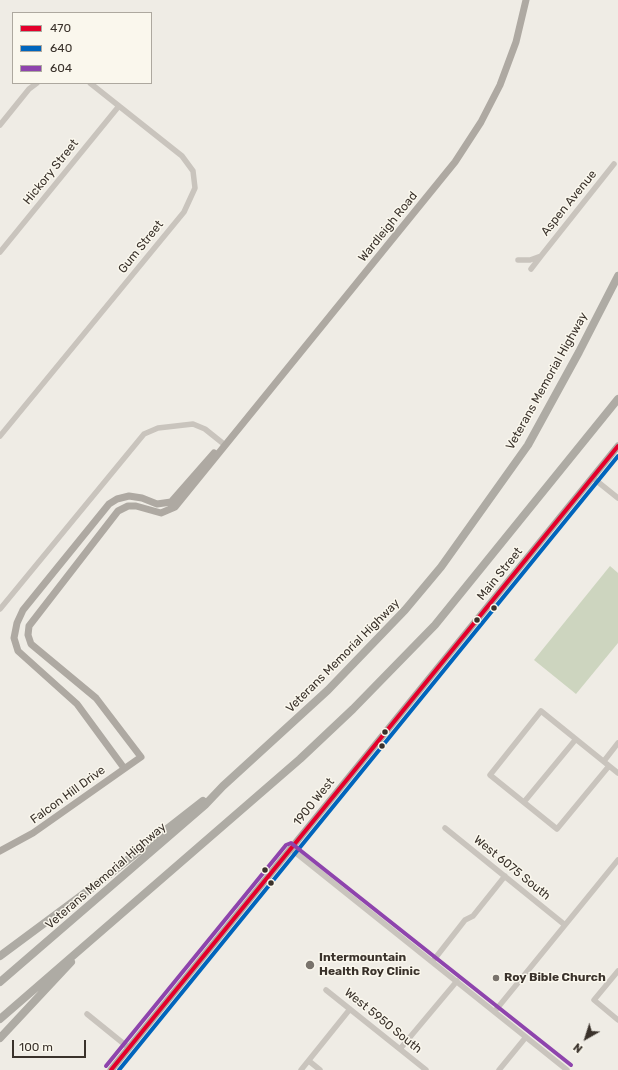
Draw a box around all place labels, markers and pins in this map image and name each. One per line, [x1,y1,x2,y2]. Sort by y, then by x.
unlabelled marker [489,603,499,613]
unlabelled marker [472,615,482,625]
unlabelled marker [380,727,390,737]
unlabelled marker [377,741,387,751]
unlabelled marker [260,865,270,875]
unlabelled marker [266,878,276,888]
place label: Intermountain Health Roy Clinic [319,951,420,979]
marker: Intermountain Health Roy Clinic [304,959,316,971]
place label: Roy Bible Church [504,971,606,985]
marker: Roy Bible Church [491,973,501,983]

